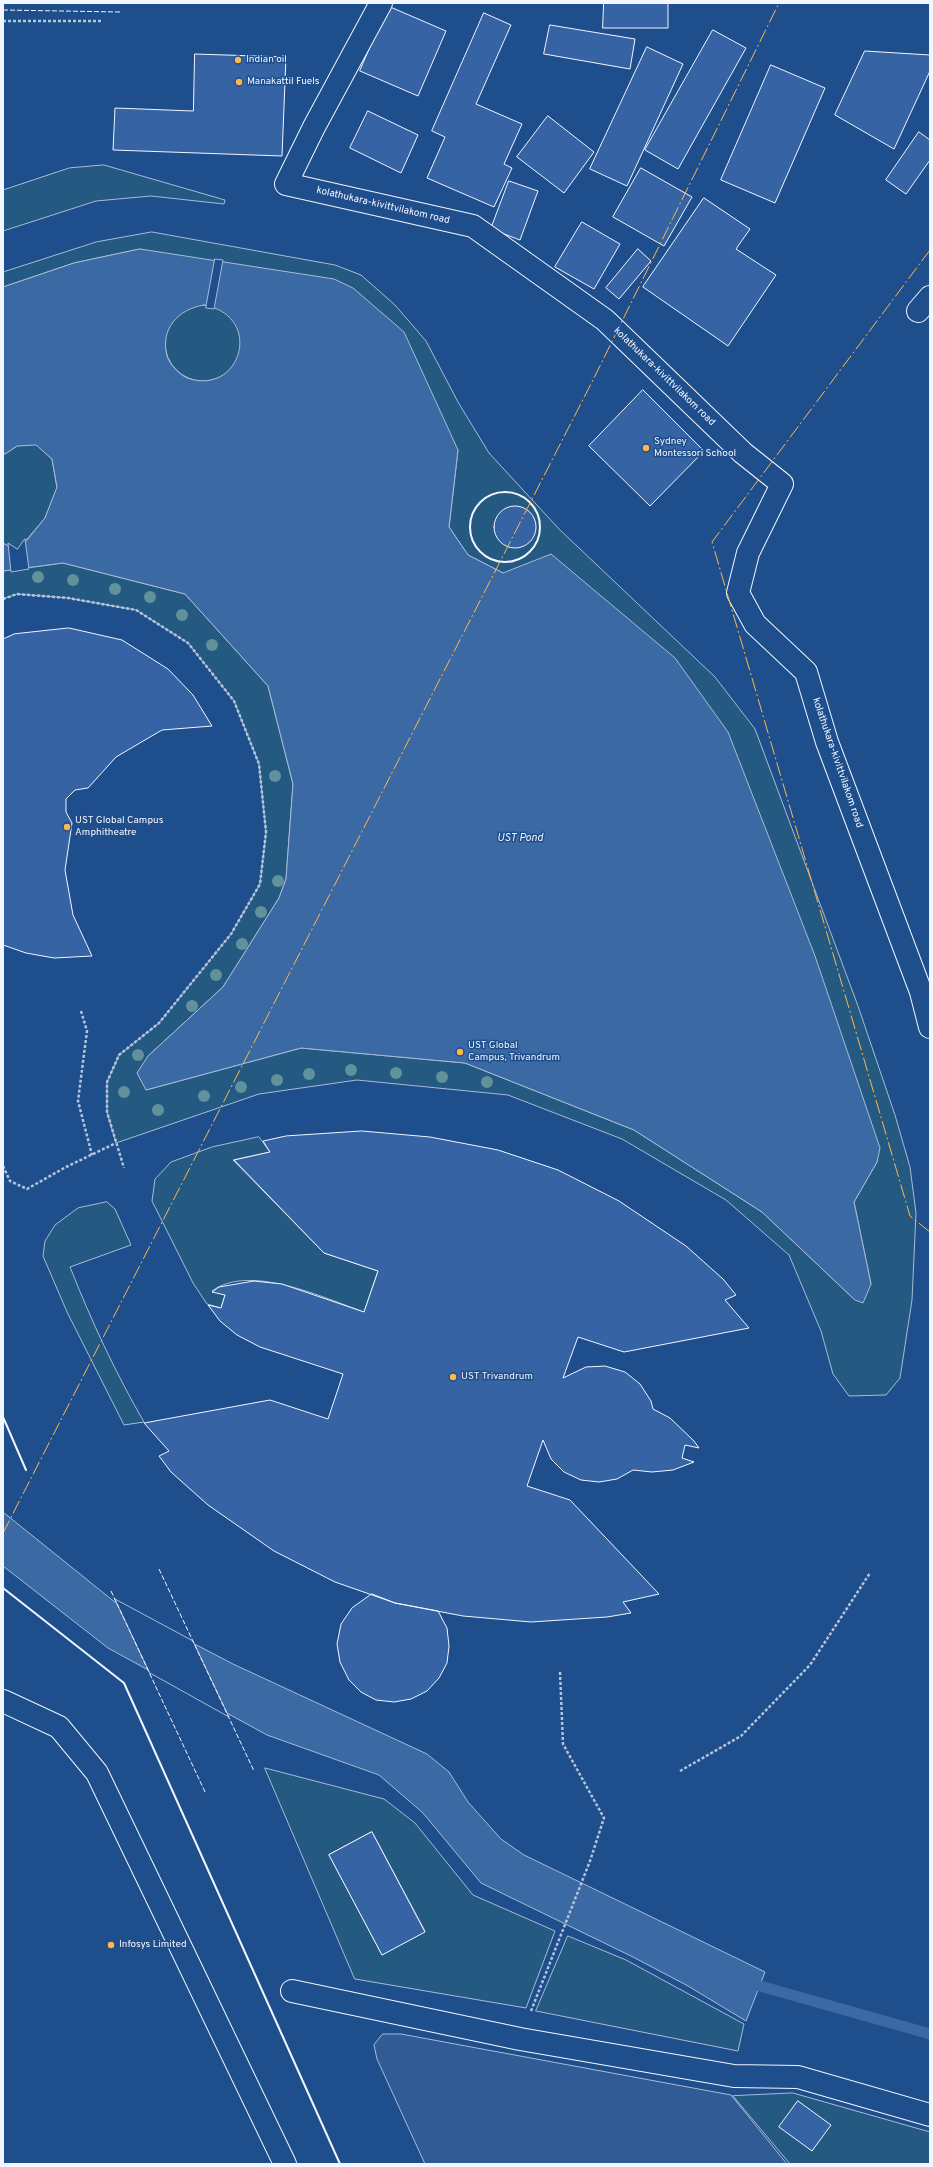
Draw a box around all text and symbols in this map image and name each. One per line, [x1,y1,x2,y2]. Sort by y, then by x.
place label: Indian oil [246,54,287,66]
marker: Indian oil [233,55,243,65]
place label: Manakattil Fuels [247,76,319,88]
marker: Manakattil Fuels [234,77,244,87]
street label: kolathukara-kivittvilakom road [315,185,451,227]
street label: kolathukara-kivittvilakom road [611,325,717,429]
place label: Sydney Montessori School [654,436,736,460]
marker: Sydney Montessori School [641,443,651,453]
street label: kolathukara-kivittvilakom road [809,696,865,830]
place label: UST Global Campus Amphitheatre [75,815,163,838]
marker: UST Global Campus Amphitheatre [62,822,72,832]
water label: UST Pond [497,832,543,846]
place label: UST Global Campus, Trivandrum [468,1040,560,1064]
marker: UST Global Campus, Trivandrum [455,1047,465,1057]
place label: UST Trivandrum [461,1371,533,1383]
marker: UST Trivandrum [448,1372,458,1382]
place label: Infosys Limited [119,1939,187,1951]
marker: Infosys Limited [106,1940,116,1950]

